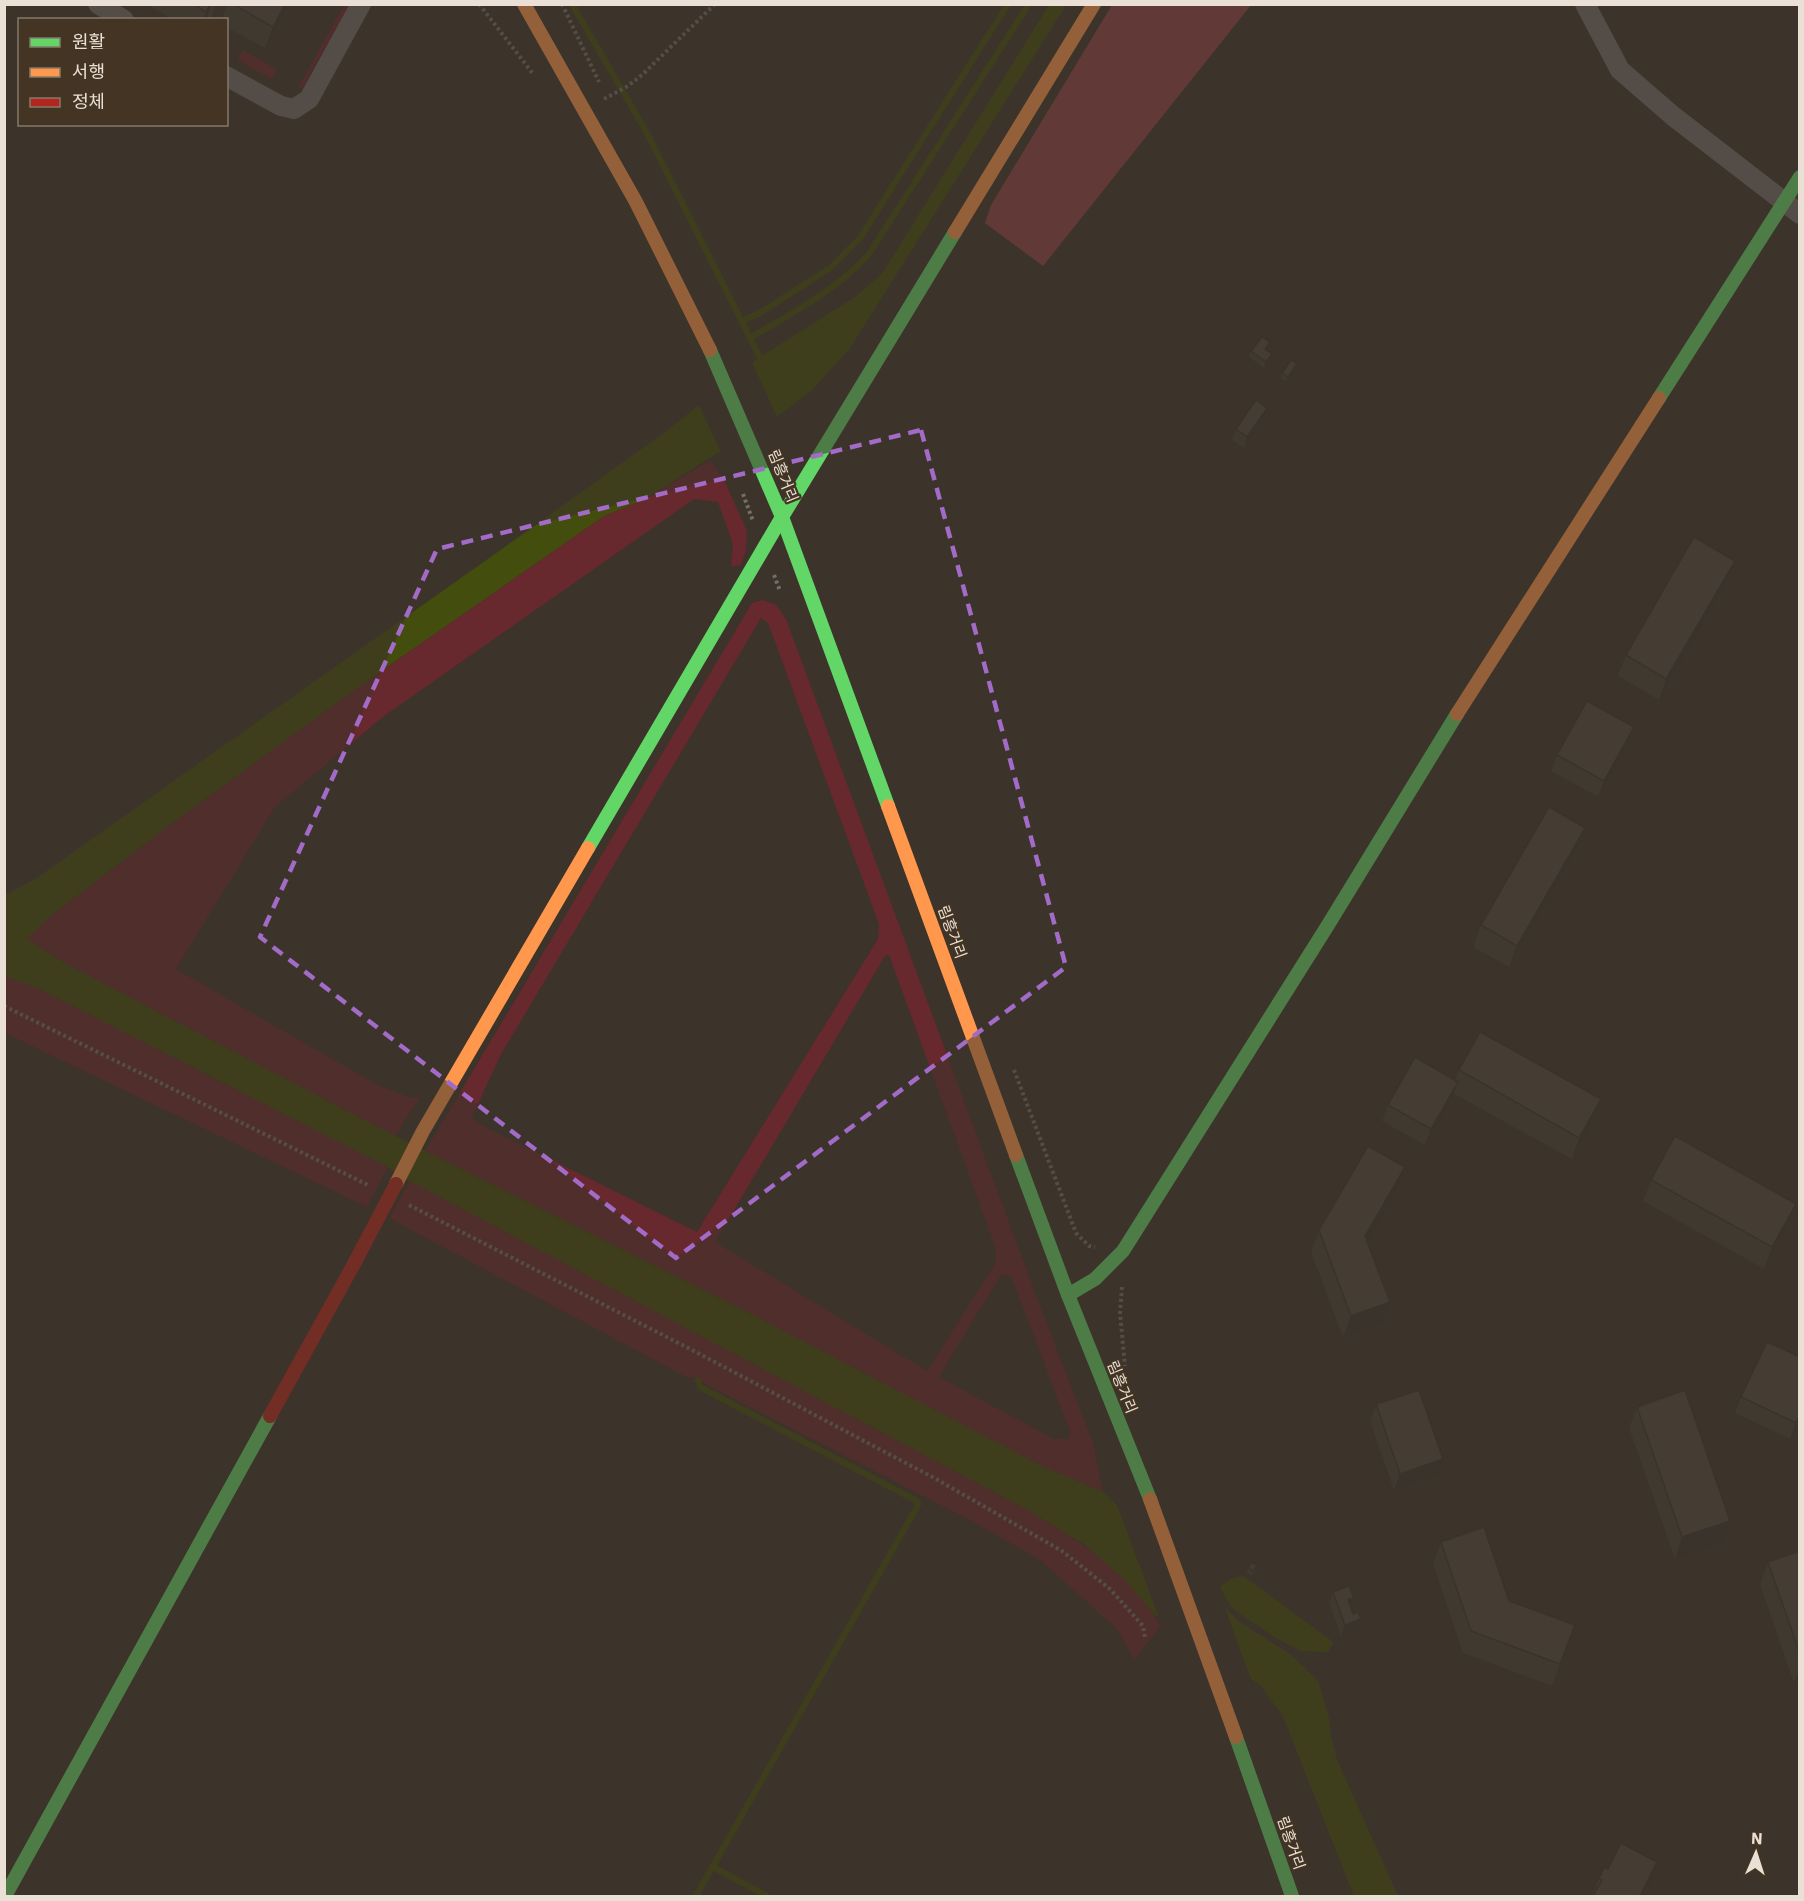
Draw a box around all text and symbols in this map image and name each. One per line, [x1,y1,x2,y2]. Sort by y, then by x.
legend [18,18,228,126]
text: 원활 [72,30,105,53]
text: 서행 [72,60,105,83]
text: 정체 [72,90,105,113]
street label: 림흥거리 [764,447,803,505]
street label: 림흥거리 [934,903,971,961]
street label: 림흥거리 [1103,1358,1142,1416]
street label: 림흥거리 [1274,1814,1309,1872]
north arrow [1726,1823,1786,1883]
text: N [1750,1828,1763,1848]

